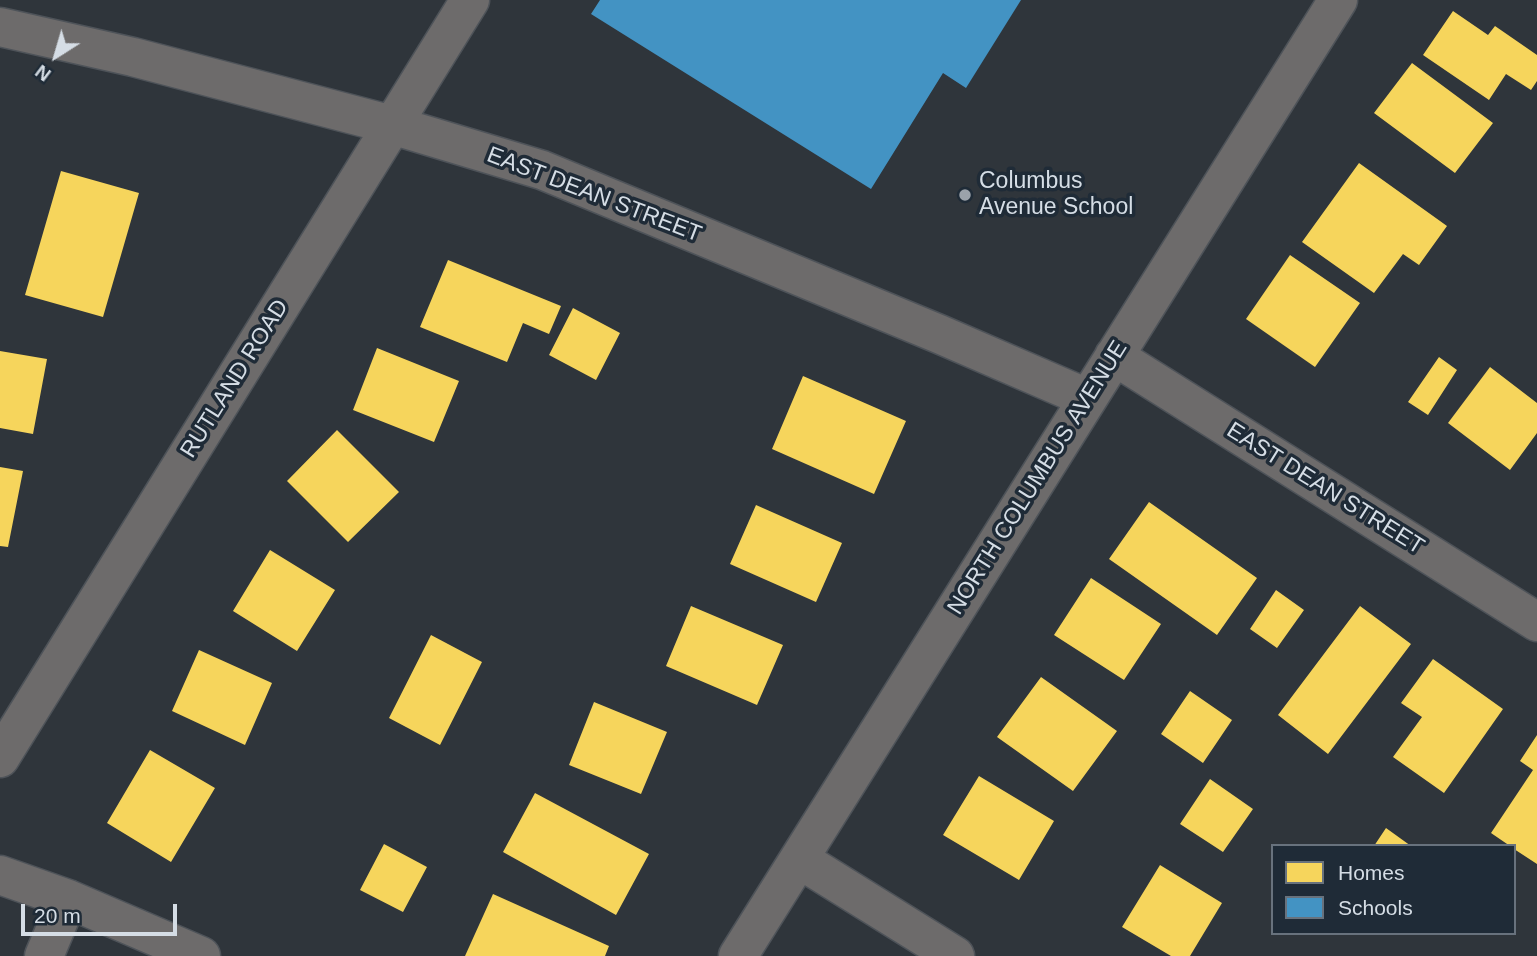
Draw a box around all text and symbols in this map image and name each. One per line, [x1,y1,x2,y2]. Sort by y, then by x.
north arrow [21,21,91,91]
text: N [31,61,55,86]
street label: EAST DEAN STREET [483,141,705,249]
place label: Columbus Avenue School [979,168,1133,222]
marker: Columbus Avenue School [957,187,973,203]
street label: RUTLAND ROAD [175,295,295,463]
street label: NORTH COLUMBUS AVENUE [942,336,1134,620]
street label: EAST DEAN STREET [1221,417,1429,561]
legend [1271,844,1516,935]
text: Homes [1338,861,1405,884]
scale bar [24,890,180,934]
text: Schools [1338,896,1413,919]
text: 20 m [34,904,81,927]

